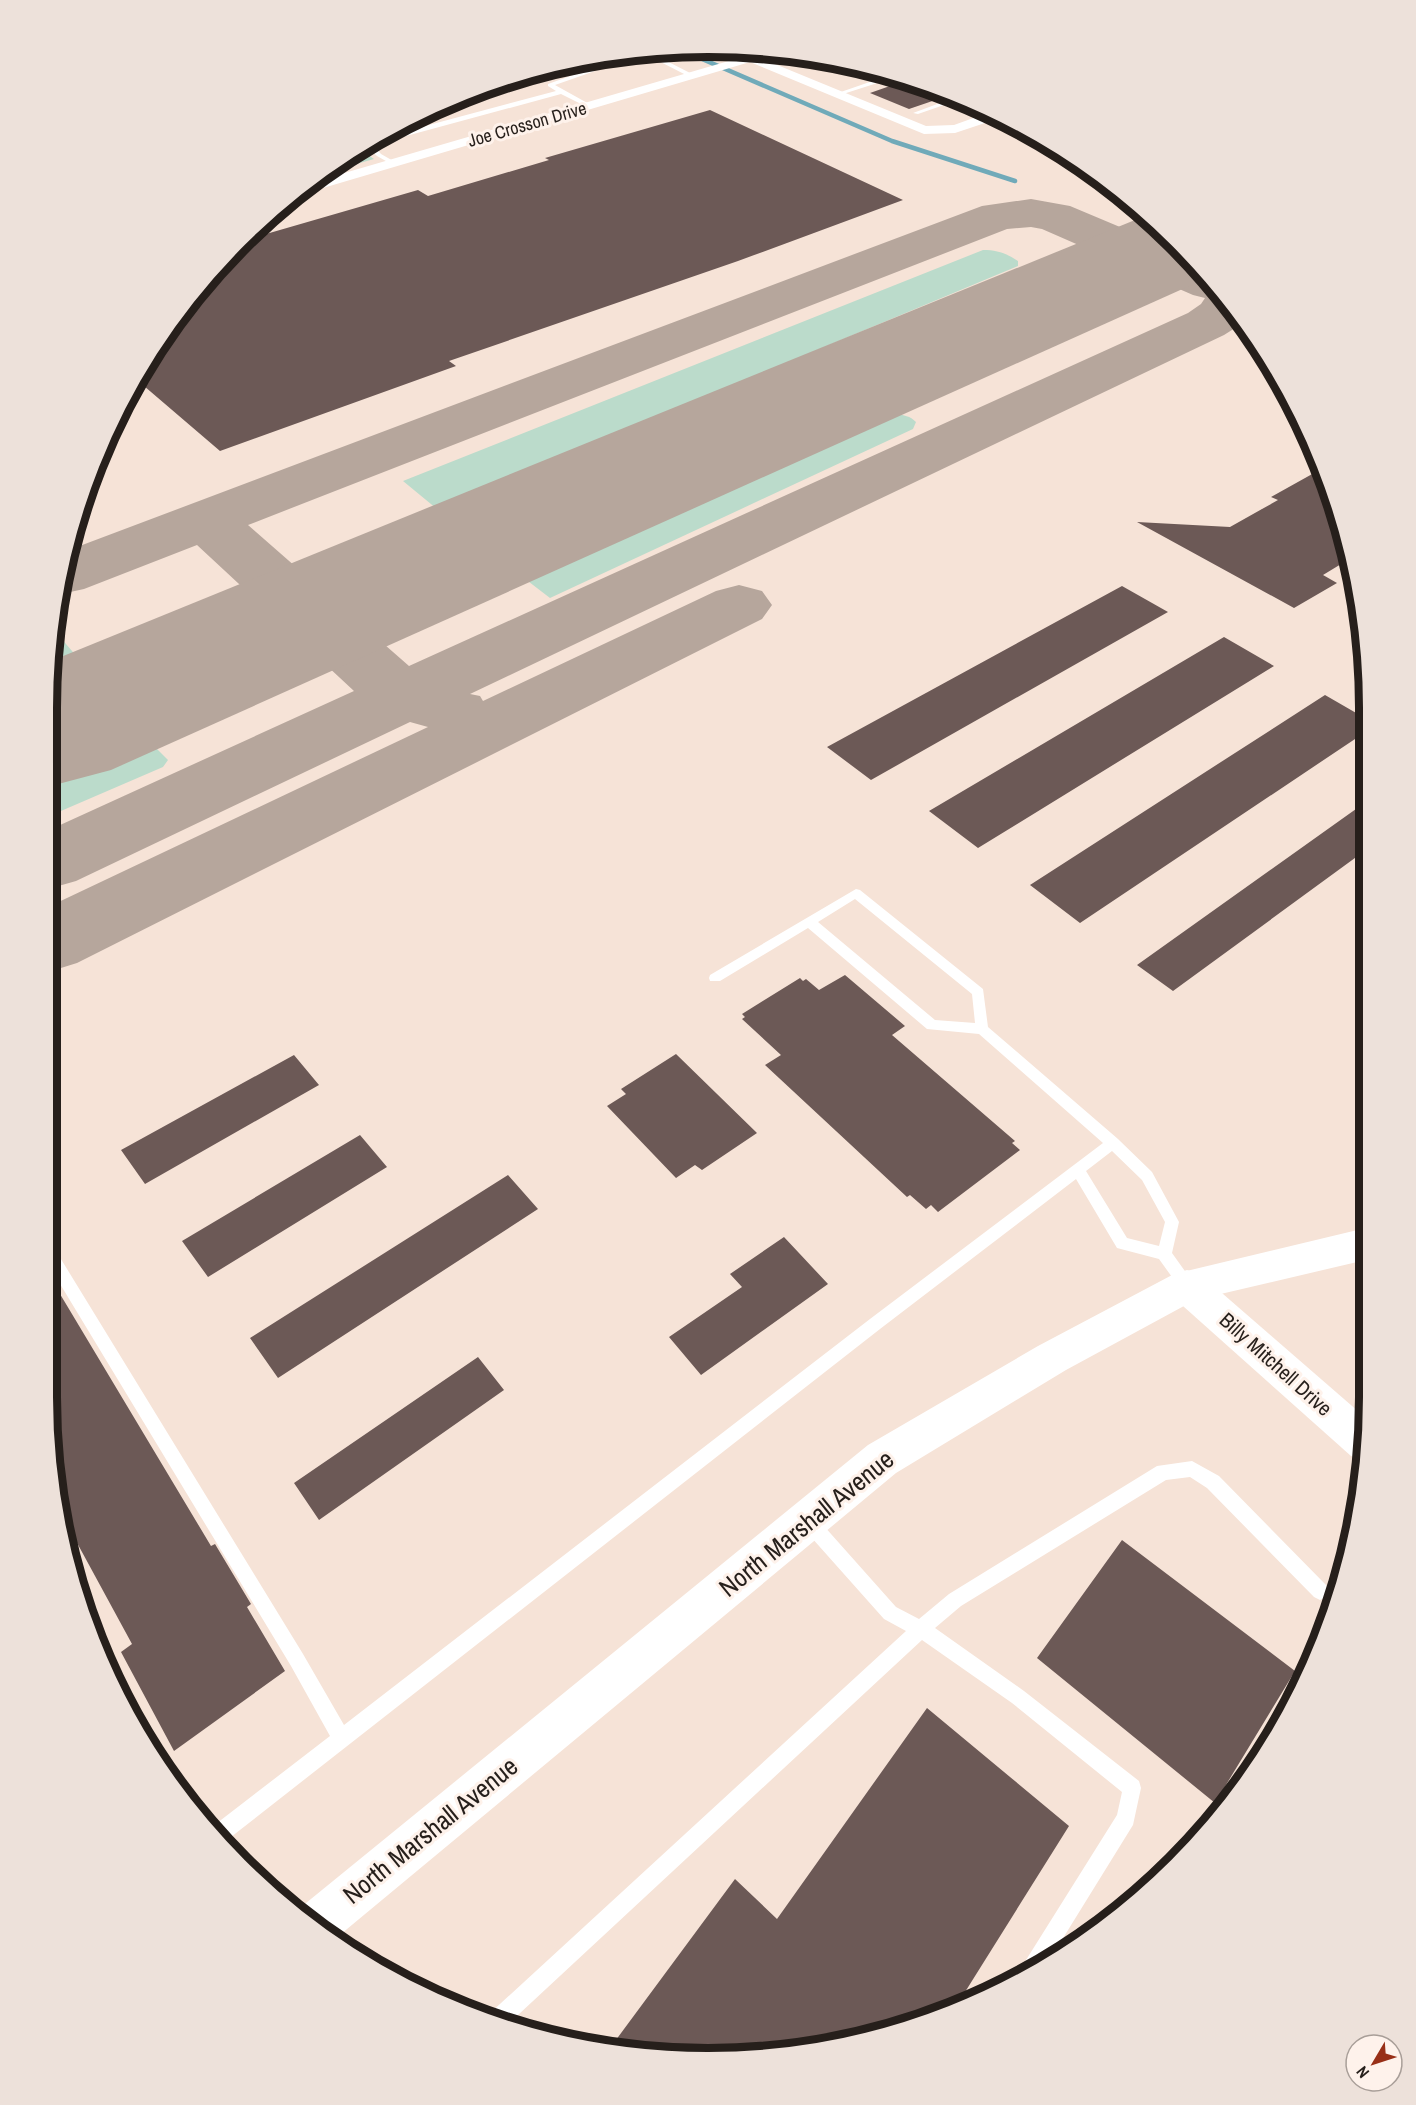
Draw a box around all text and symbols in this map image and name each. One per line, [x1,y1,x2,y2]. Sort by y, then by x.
street label: Joe Crosson Drive [465,95,589,153]
street label: Billy Mitchell Drive [1213,1306,1339,1422]
street label: North Marshall Avenue [711,1442,901,1604]
street label: North Marshall Avenue [335,1749,525,1911]
north arrow [1344,2033,1404,2093]
text: N [1351,2062,1374,2083]

